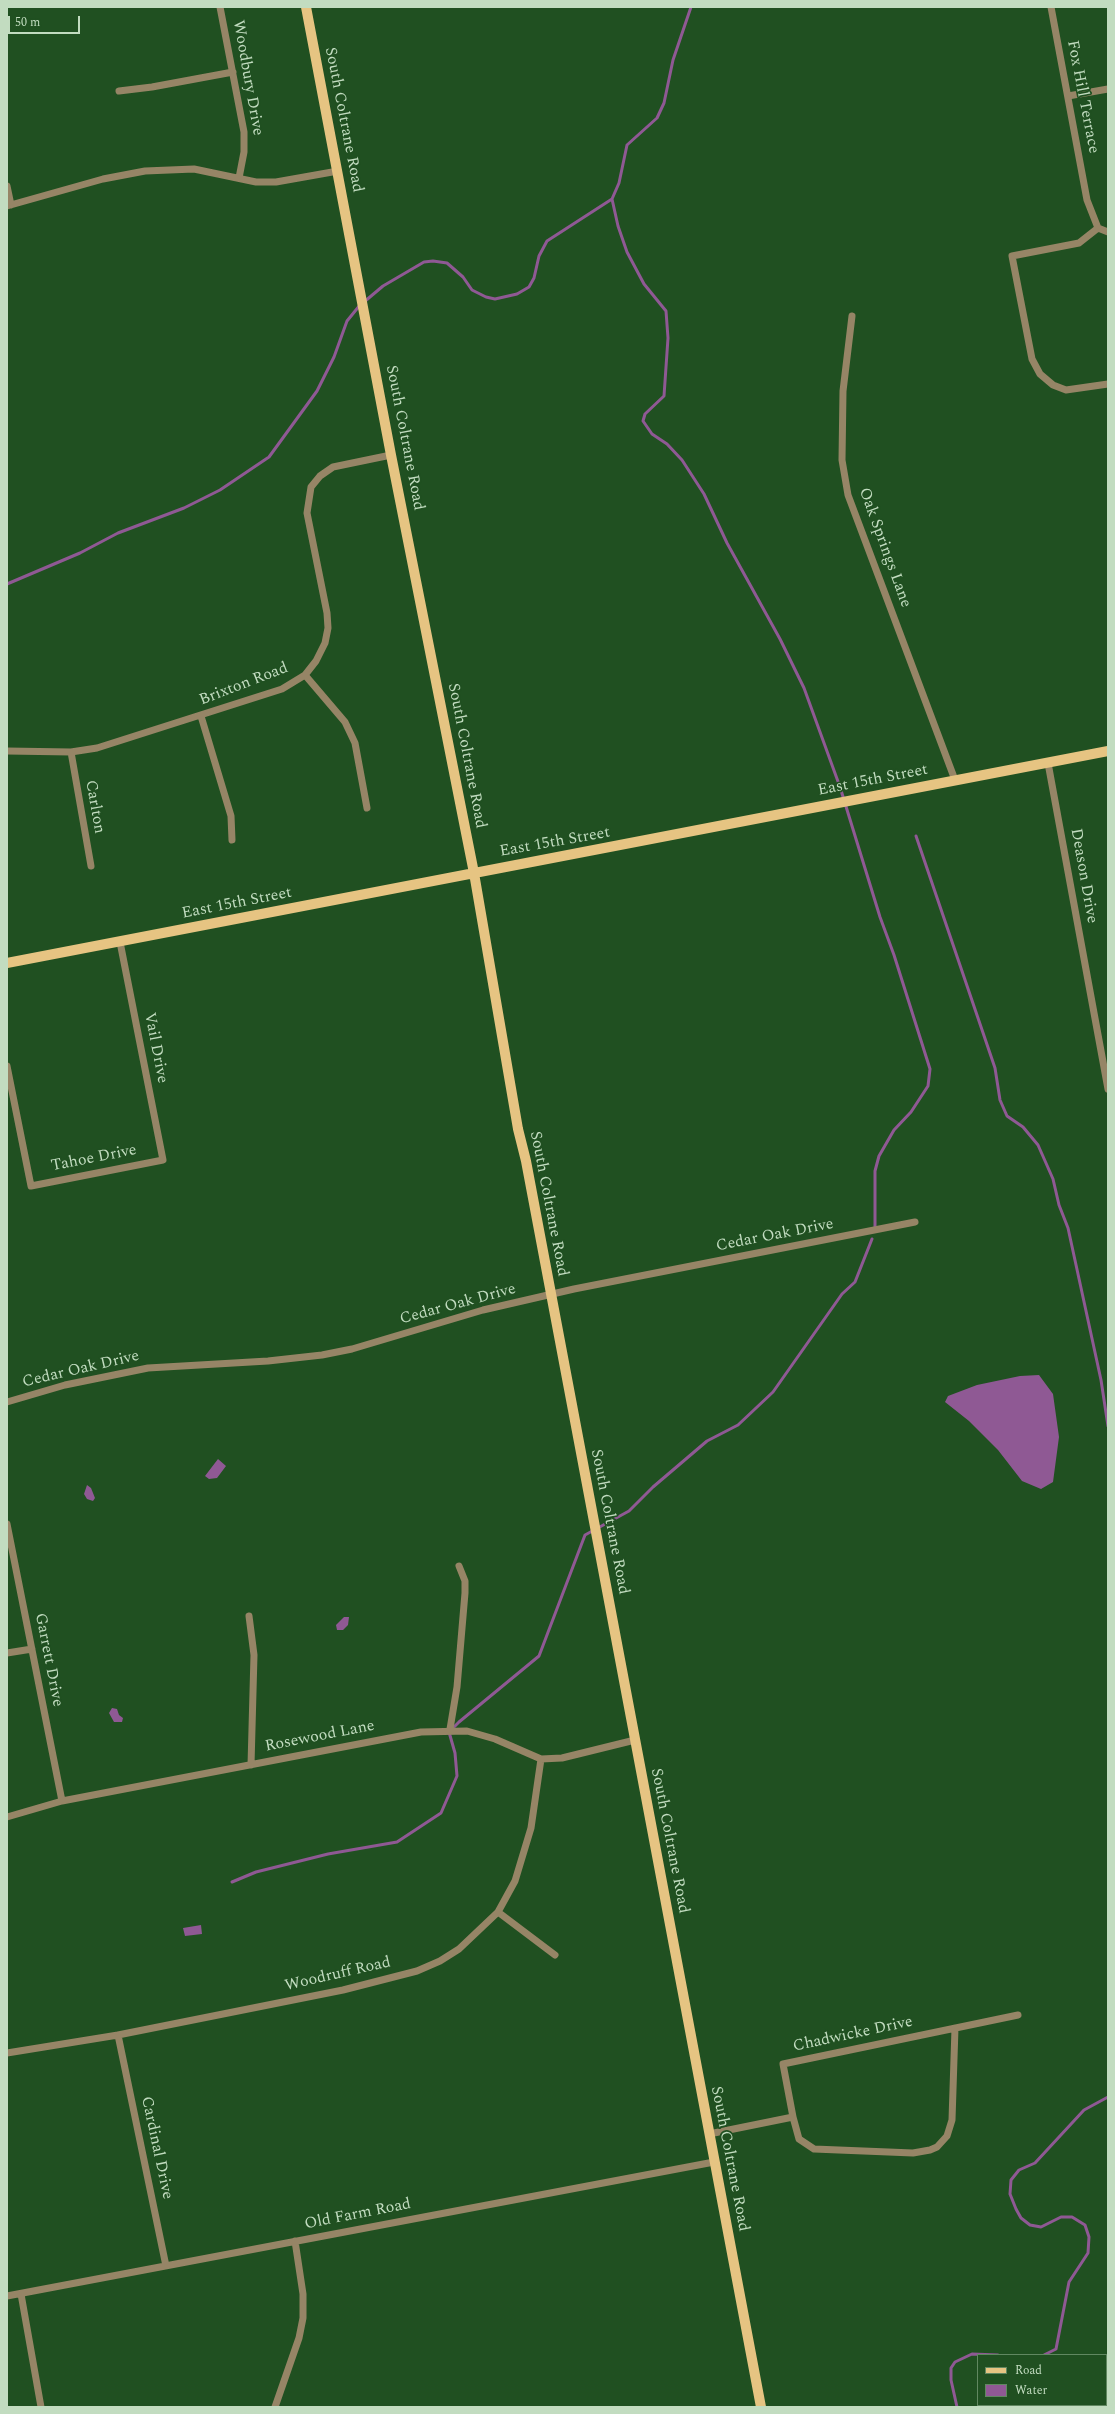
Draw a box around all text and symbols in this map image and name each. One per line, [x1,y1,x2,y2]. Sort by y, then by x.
scale bar [10,8,82,34]
text: 50 m [15,13,40,32]
street label: Woodbury Drive [227,19,267,137]
street label: Fox Hill Terrace [1062,39,1102,155]
street label: South Coltrane Road [319,46,367,194]
street label: South Coltrane Road [380,364,428,512]
street label: Oak Springs Lane [853,485,915,611]
street label: Brixton Road [197,659,291,711]
street label: South Coltrane Road [442,682,490,830]
street label: East 15th Street [816,761,930,801]
street label: Carlton [80,779,108,835]
street label: East 15th Street [498,824,612,862]
street label: Deason Drive [1065,827,1101,925]
street label: East 15th Street [180,884,294,924]
street label: Vail Drive [139,1011,171,1085]
street label: South Coltrane Road [524,1130,572,1278]
street label: Tahoe Drive [50,1141,138,1177]
street label: Cedar Oak Drive [715,1215,835,1257]
street label: Cedar Oak Drive [398,1280,518,1330]
street label: Cedar Oak Drive [21,1347,141,1393]
street label: South Coltrane Road [585,1448,633,1596]
street label: Garrett Drive [30,1612,66,1708]
street label: Rosewood Lane [264,1717,376,1757]
street label: South Coltrane Road [645,1767,693,1915]
street label: Woodruff Road [283,1953,393,1997]
street label: Chadwicke Drive [791,2013,915,2057]
street label: South Coltrane Road [705,2085,753,2233]
street label: Cardinal Drive [136,2095,176,2201]
street label: Old Farm Road [303,2195,413,2235]
legend [977,2354,1107,2406]
text: Road [1015,2361,1042,2380]
text: Water [1015,2381,1047,2400]

